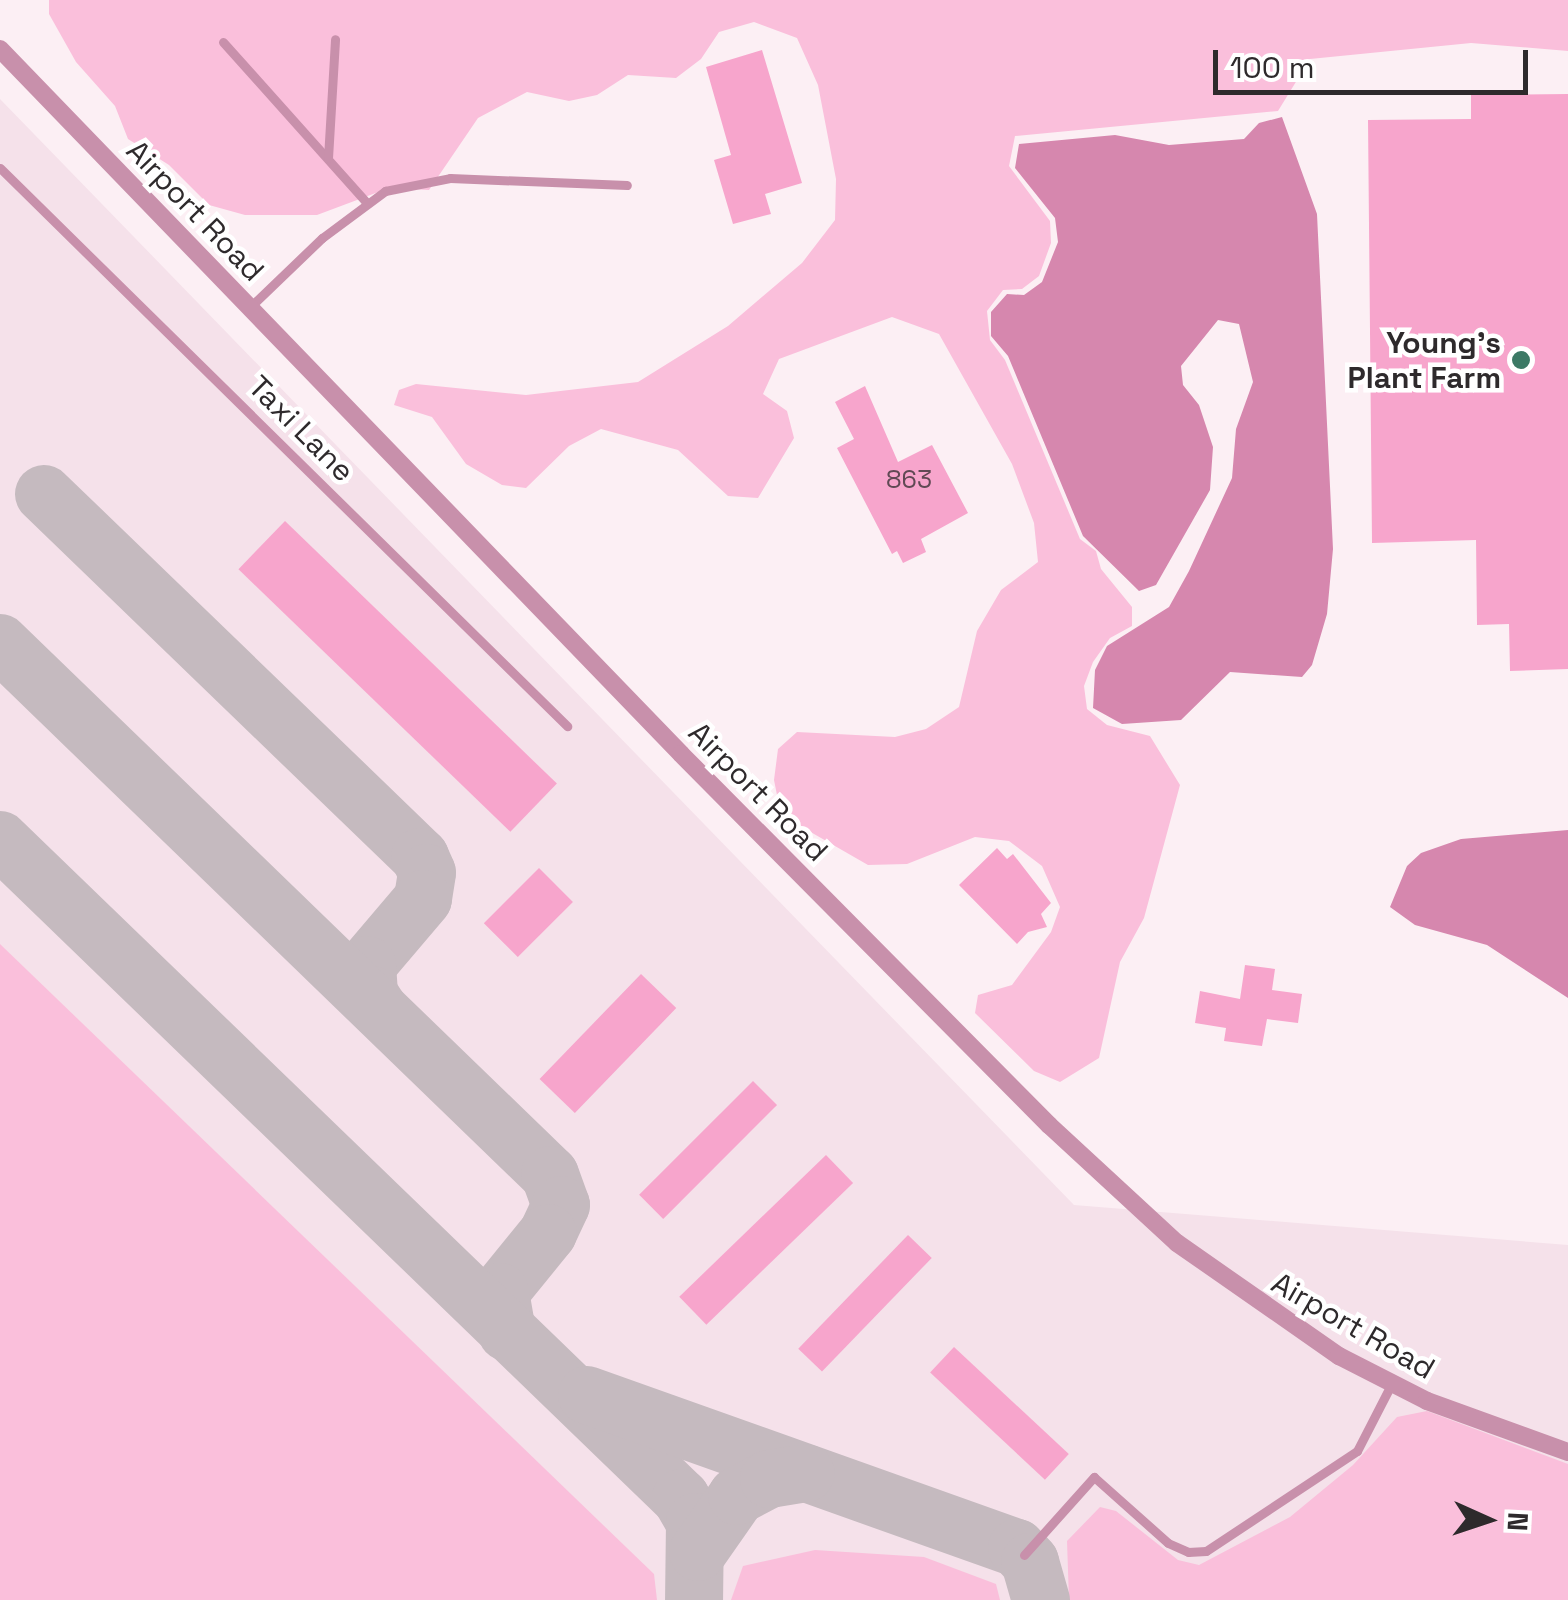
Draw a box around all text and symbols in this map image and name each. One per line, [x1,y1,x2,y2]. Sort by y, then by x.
scale bar [1218,30,1533,92]
text: 100 m [1230,48,1315,87]
street label: Airport Road [119,133,271,289]
place label: Young's Plant Farm [1348,325,1501,396]
marker: Young's Plant Farm [1510,349,1532,371]
street label: Taxi Lane [241,369,361,489]
house number: 863 [886,464,932,494]
street label: Airport Road [681,715,835,869]
street label: Airport Road [1265,1265,1441,1387]
north arrow [1438,1470,1538,1570]
text: N [1499,1511,1536,1532]

